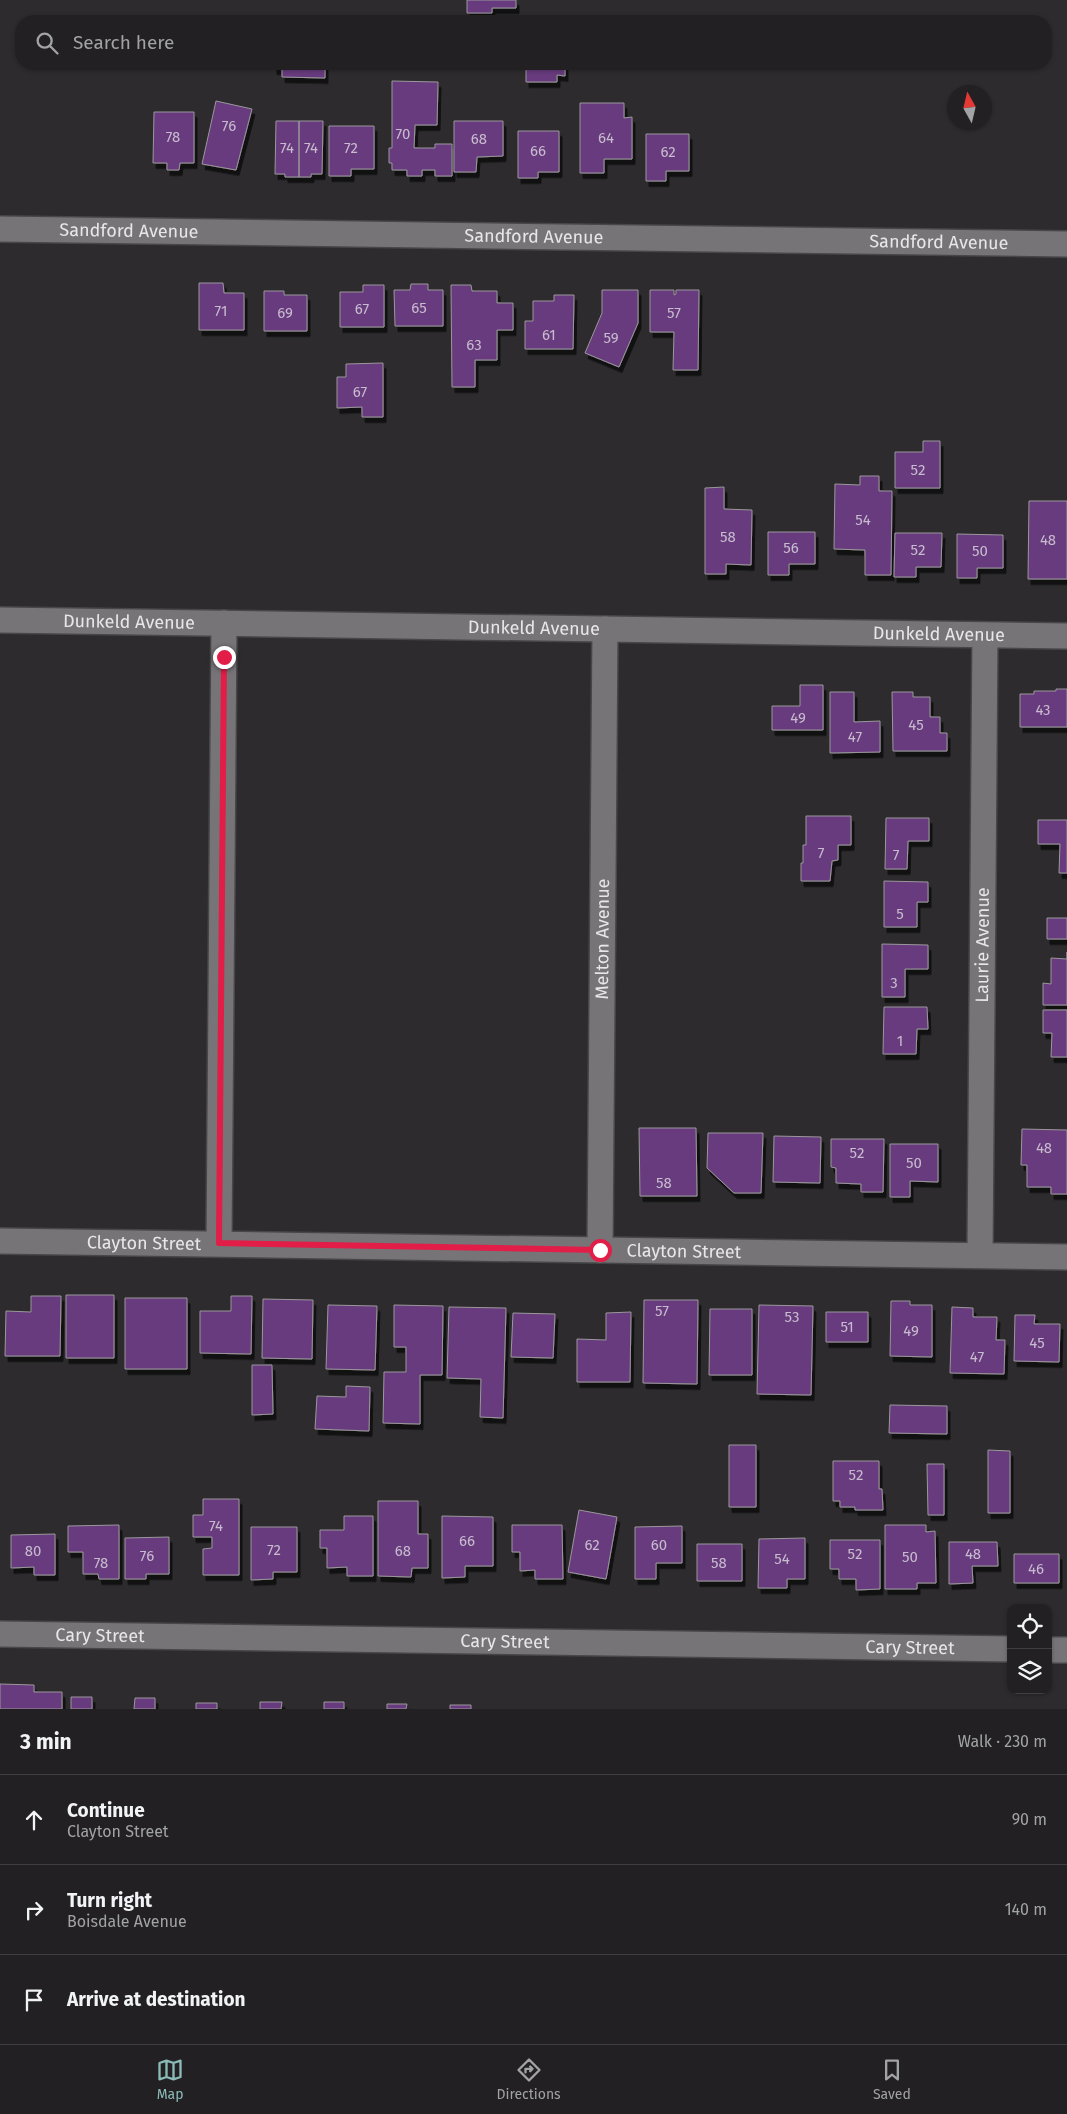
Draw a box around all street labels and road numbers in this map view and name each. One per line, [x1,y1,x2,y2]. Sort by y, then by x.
street label: Sandford Avenue [59,219,199,243]
street label: Sandford Avenue [464,225,604,248]
street label: Sandford Avenue [869,230,1009,254]
street label: Dunkeld Avenue [63,610,195,634]
street label: Dunkeld Avenue [468,616,600,640]
street label: Dunkeld Avenue [873,622,1005,646]
street label: Melton Avenue [591,878,614,1000]
street label: Laurie Avenue [971,887,994,1003]
street label: Clayton Street [87,1231,202,1255]
street label: Clayton Street [627,1239,742,1263]
street label: Cary Street [55,1624,145,1647]
street label: Cary Street [460,1630,550,1653]
street label: Cary Street [865,1636,955,1659]

